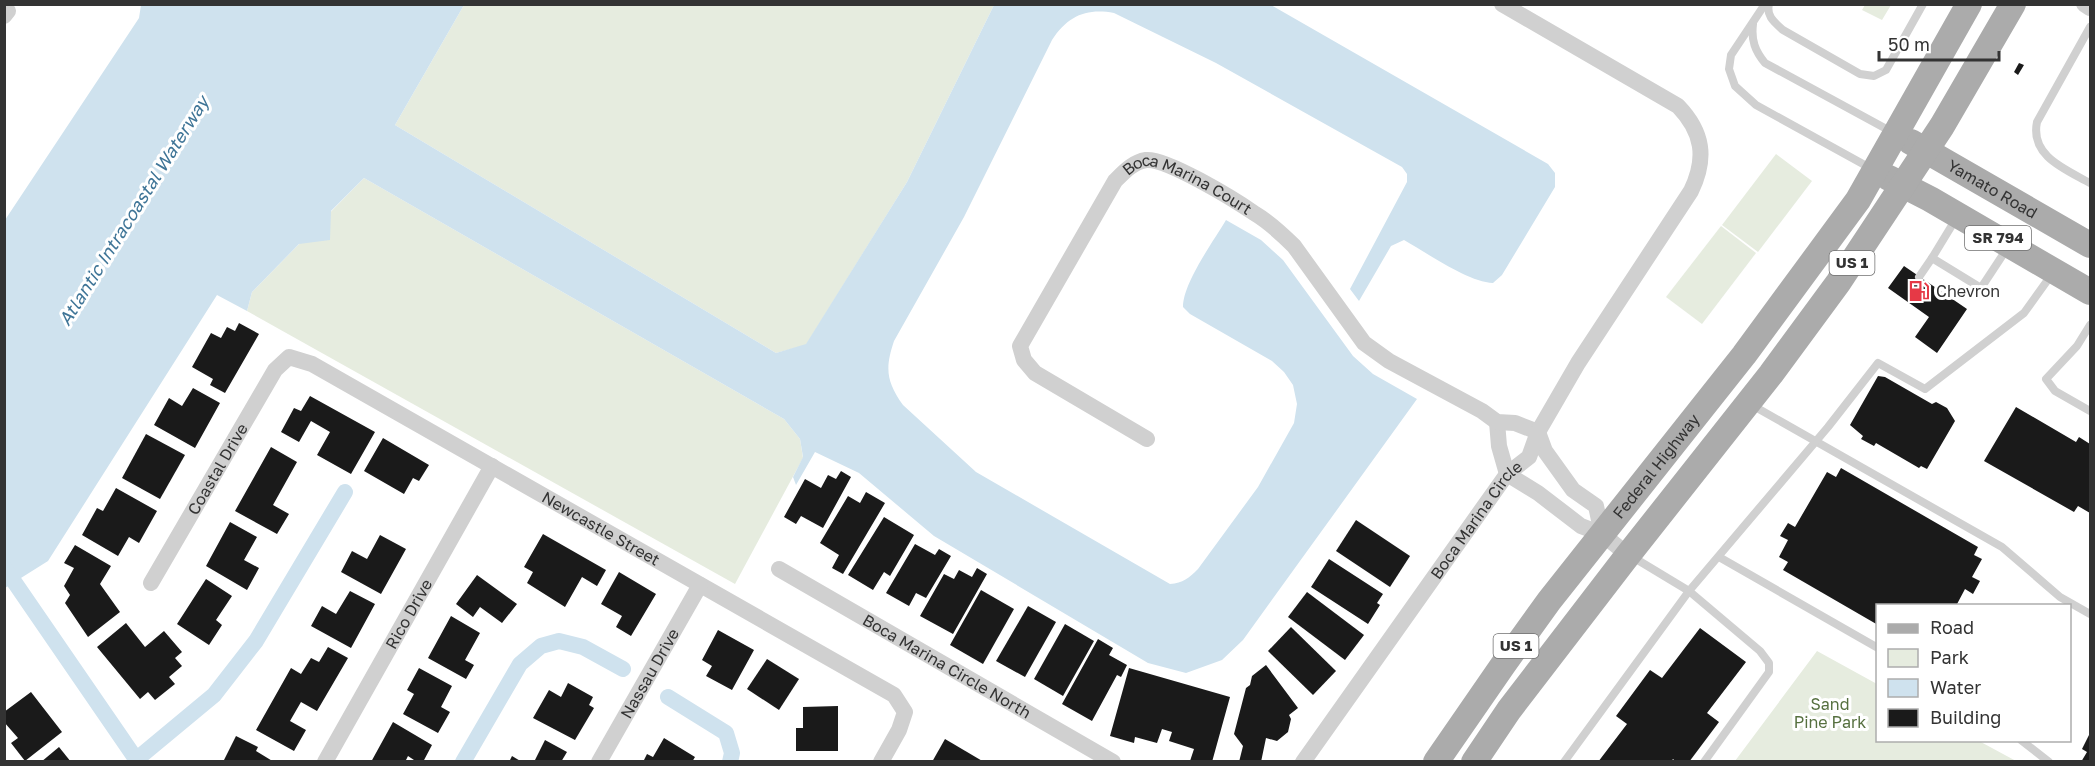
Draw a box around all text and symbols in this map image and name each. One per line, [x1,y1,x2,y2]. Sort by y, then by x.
scale bar [1879,24,1999,62]
text: 50 m [1888,33,1930,55]
water label: Atlantic Intracoastal Waterway [53,89,215,329]
street label: Boca Marina Court [1118,149,1256,219]
street label: Yamato Road [1944,155,2041,223]
road number: SR 794 [1965,226,2031,250]
road number: US 1 [1830,251,1874,275]
fuel station icon: Chevron [1907,279,1931,303]
place label: Chevron [1936,281,2000,301]
street label: Federal Highway [1608,409,1704,523]
street label: Coastal Drive [183,420,252,518]
street label: Boca Marina Circle [1426,456,1526,583]
street label: Newcastle Street [538,487,663,570]
street label: Rico Drive [381,575,436,652]
legend [1876,604,2071,742]
street label: Boca Marina Circle North [859,610,1035,723]
text: Road [1930,616,1974,638]
street label: Nassau Drive [616,625,683,722]
road number: US 1 [1494,634,1538,658]
text: Park [1930,646,1969,668]
text: Water [1930,676,1981,698]
park label: Sand Pine Park [1794,694,1866,732]
text: Building [1930,706,2001,728]

